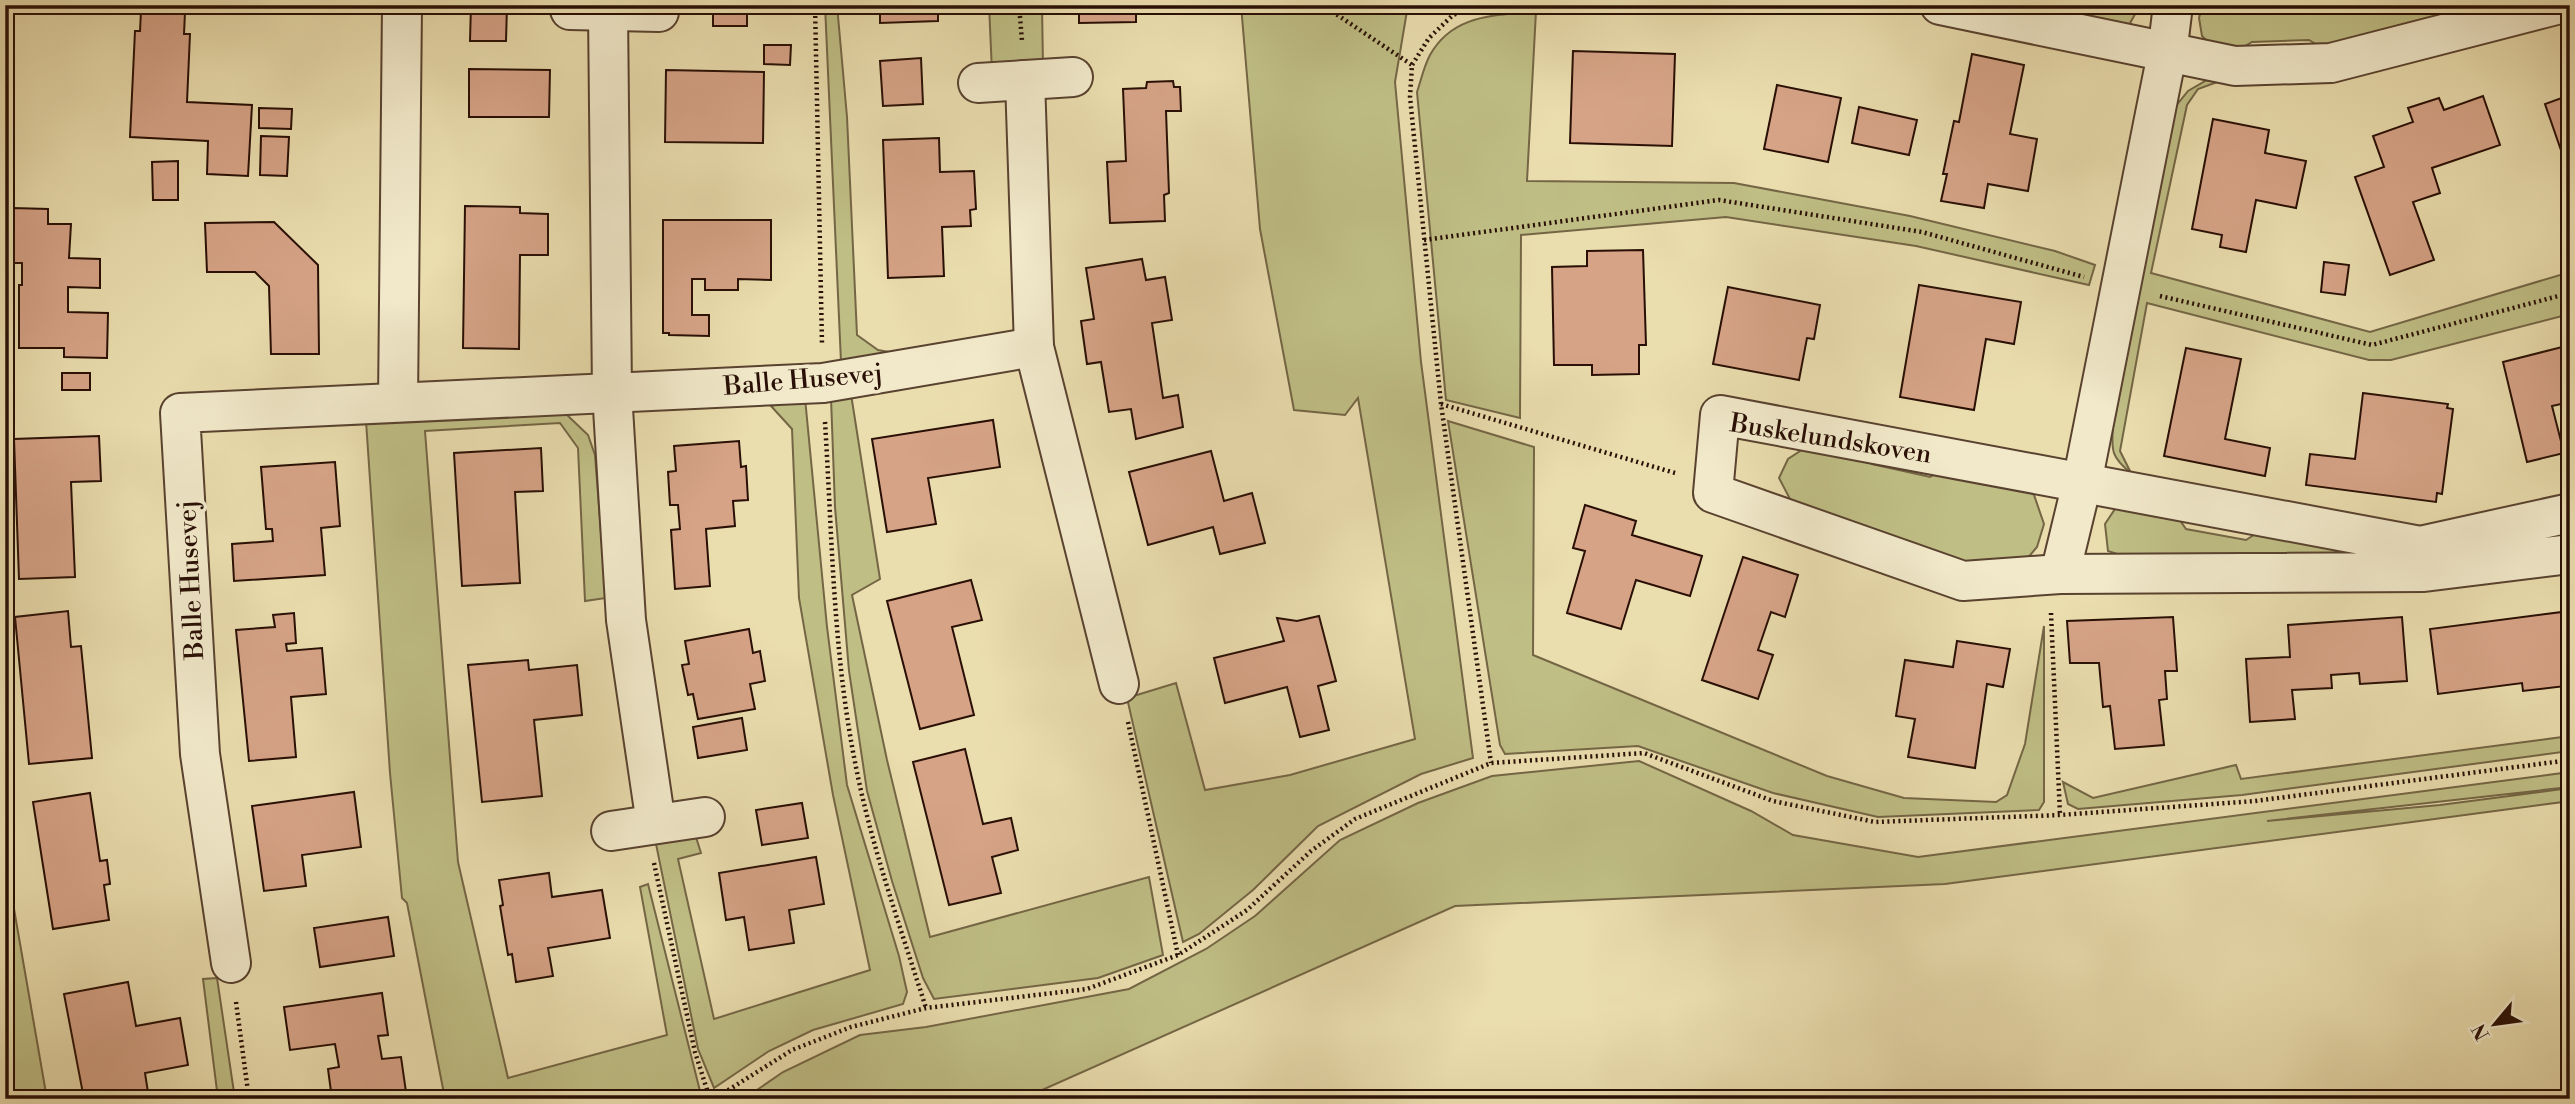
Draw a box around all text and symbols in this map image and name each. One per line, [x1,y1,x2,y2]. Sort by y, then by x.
street label: Balle Husevej [721,357,884,403]
street label: Buskelundskoven [1727,407,1934,471]
street label: Balle Husevej [171,499,211,661]
north arrow [2460,988,2530,1058]
text: N [2467,1019,2495,1044]

